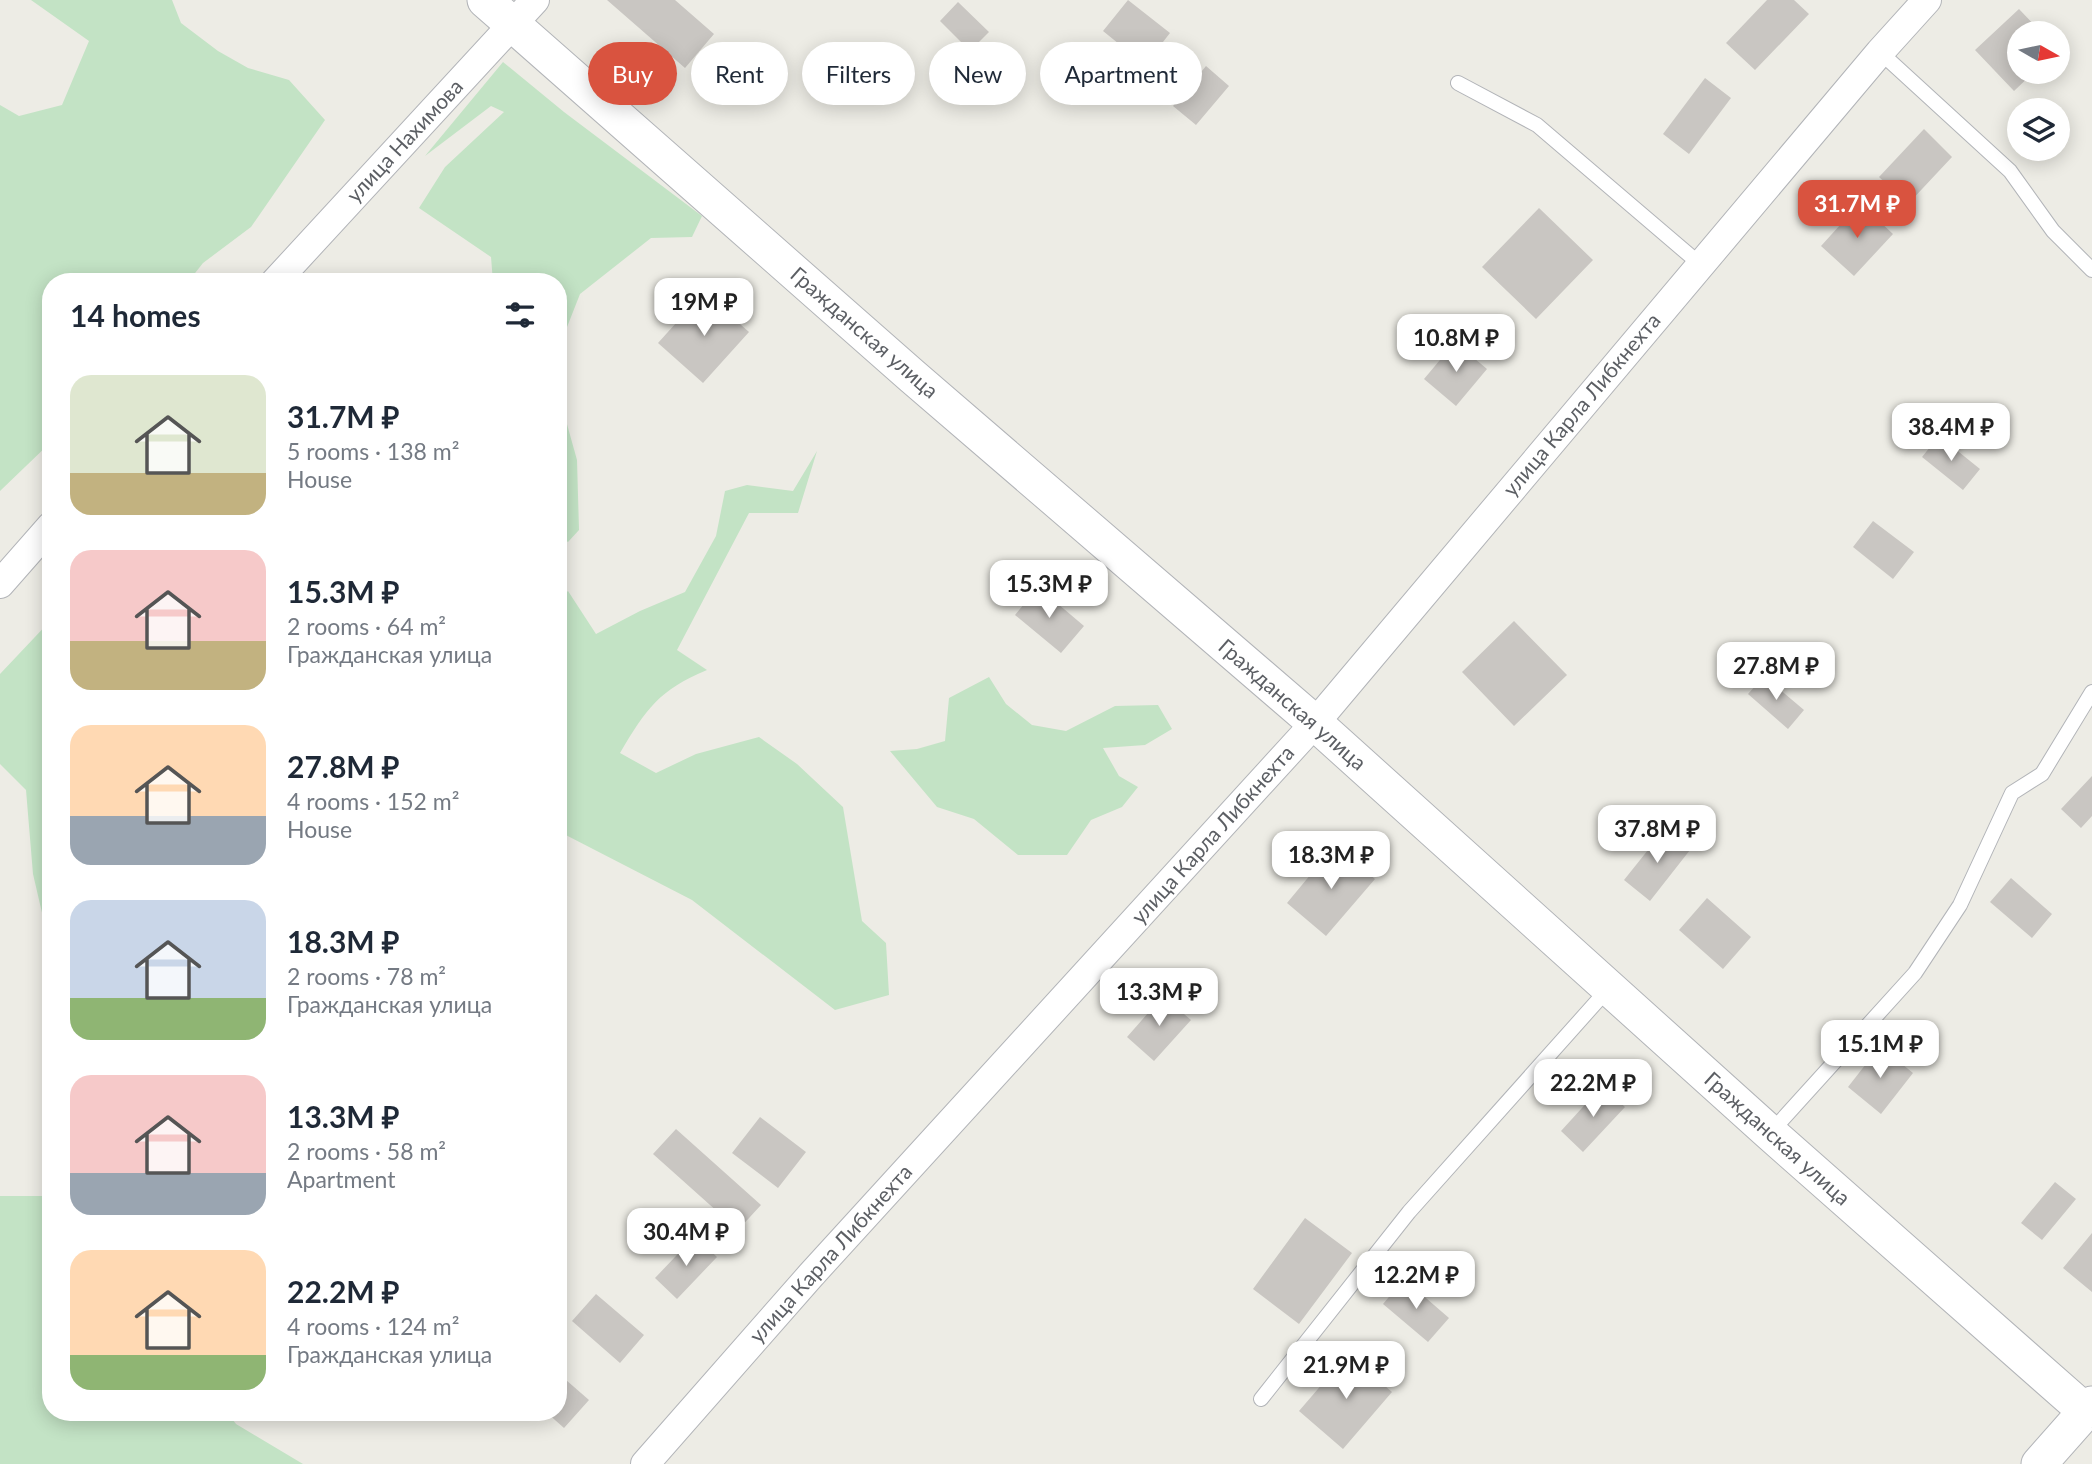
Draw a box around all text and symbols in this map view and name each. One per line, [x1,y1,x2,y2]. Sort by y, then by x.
north arrow [2007,21,2070,84]
map controls [2007,21,2070,161]
chip: Buy [588,42,677,105]
chip: Rent [691,42,788,105]
chip: Filters [802,42,915,105]
chip: New [929,42,1026,105]
chip: Apartment [1040,42,1202,105]
street label: улица Нахимова [341,73,467,207]
button: layers [2007,98,2070,161]
pin: 31.7M ₽ [1792,180,1922,240]
text: 31.7M ₽ [1814,189,1900,217]
street label: Гражданская улица [786,261,944,403]
pin: 19M ₽ [655,278,753,338]
text: 19M ₽ [670,287,738,315]
icon: filters [501,296,539,334]
text: 14 homes [70,297,201,333]
street label: улица Карла Либкнехта [1497,307,1665,501]
pin: 10.8M ₽ [1391,314,1521,374]
text: 10.8M ₽ [1413,323,1499,351]
text: 31.7M ₽ [287,398,399,434]
icon: home [126,403,210,487]
pin: 38.4M ₽ [1886,404,2016,463]
text: 38.4M ₽ [1908,412,1994,440]
text: 5 rooms · 138 m² [287,437,459,465]
text: House [287,465,352,493]
pin: 15.3M ₽ [984,560,1114,620]
text: 15.3M ₽ [1006,569,1092,597]
text: 15.3M ₽ [287,573,399,609]
icon: home [126,578,210,662]
text: 2 rooms · 64 m² [287,612,446,640]
street label: Гражданская улица [1214,633,1372,775]
text: Гражданская улица [287,640,492,668]
pin: 27.8M ₽ [1711,642,1841,702]
text: 27.8M ₽ [1733,651,1819,679]
street label: улица Карла Либкнехта [1125,740,1299,928]
text: 27.8M ₽ [287,748,399,784]
icon: home [126,753,210,837]
text: 4 rooms · 152 m² [287,787,459,815]
pin: 37.8M ₽ [1592,806,1722,865]
text: 37.8M ₽ [1614,814,1700,842]
text: House [287,815,352,843]
pin: 18.3M ₽ [1266,832,1396,891]
text: 18.3M ₽ [1288,840,1374,868]
text: 18.3M ₽ [287,923,399,959]
icon: home [126,928,210,1012]
text: 2 rooms · 78 m² [287,962,446,990]
pin: 13.3M ₽ [1094,968,1224,1028]
text: 13.3M ₽ [1116,977,1202,1005]
text: Гражданская улица [287,990,492,1018]
pin: 15.1M ₽ [1815,1020,1945,1080]
text: 15.1M ₽ [1837,1029,1923,1057]
pin: 22.2M ₽ [1528,1060,1658,1119]
street label: Гражданская улица [1700,1066,1856,1210]
text: 22.2M ₽ [1550,1068,1636,1096]
text: 13.3M ₽ [287,1098,399,1134]
icon: home [126,1103,210,1187]
text: 2 rooms · 58 m² [287,1137,446,1165]
street label: улица Карла Либкнехта [743,1159,917,1347]
text: Apartment [287,1165,395,1193]
pin: 30.4M ₽ [621,1208,751,1268]
text: 30.4M ₽ [643,1217,729,1245]
pin: 12.2M ₽ [1351,1252,1481,1311]
text: 12.2M ₽ [1373,1260,1459,1288]
text: 22.2M ₽ [287,1273,399,1309]
icon: home [126,1278,210,1362]
text: 4 rooms · 124 m² [287,1312,459,1340]
text: Гражданская улица [287,1340,492,1368]
pin: 21.9M ₽ [1281,1342,1411,1401]
text: 21.9M ₽ [1303,1350,1389,1378]

